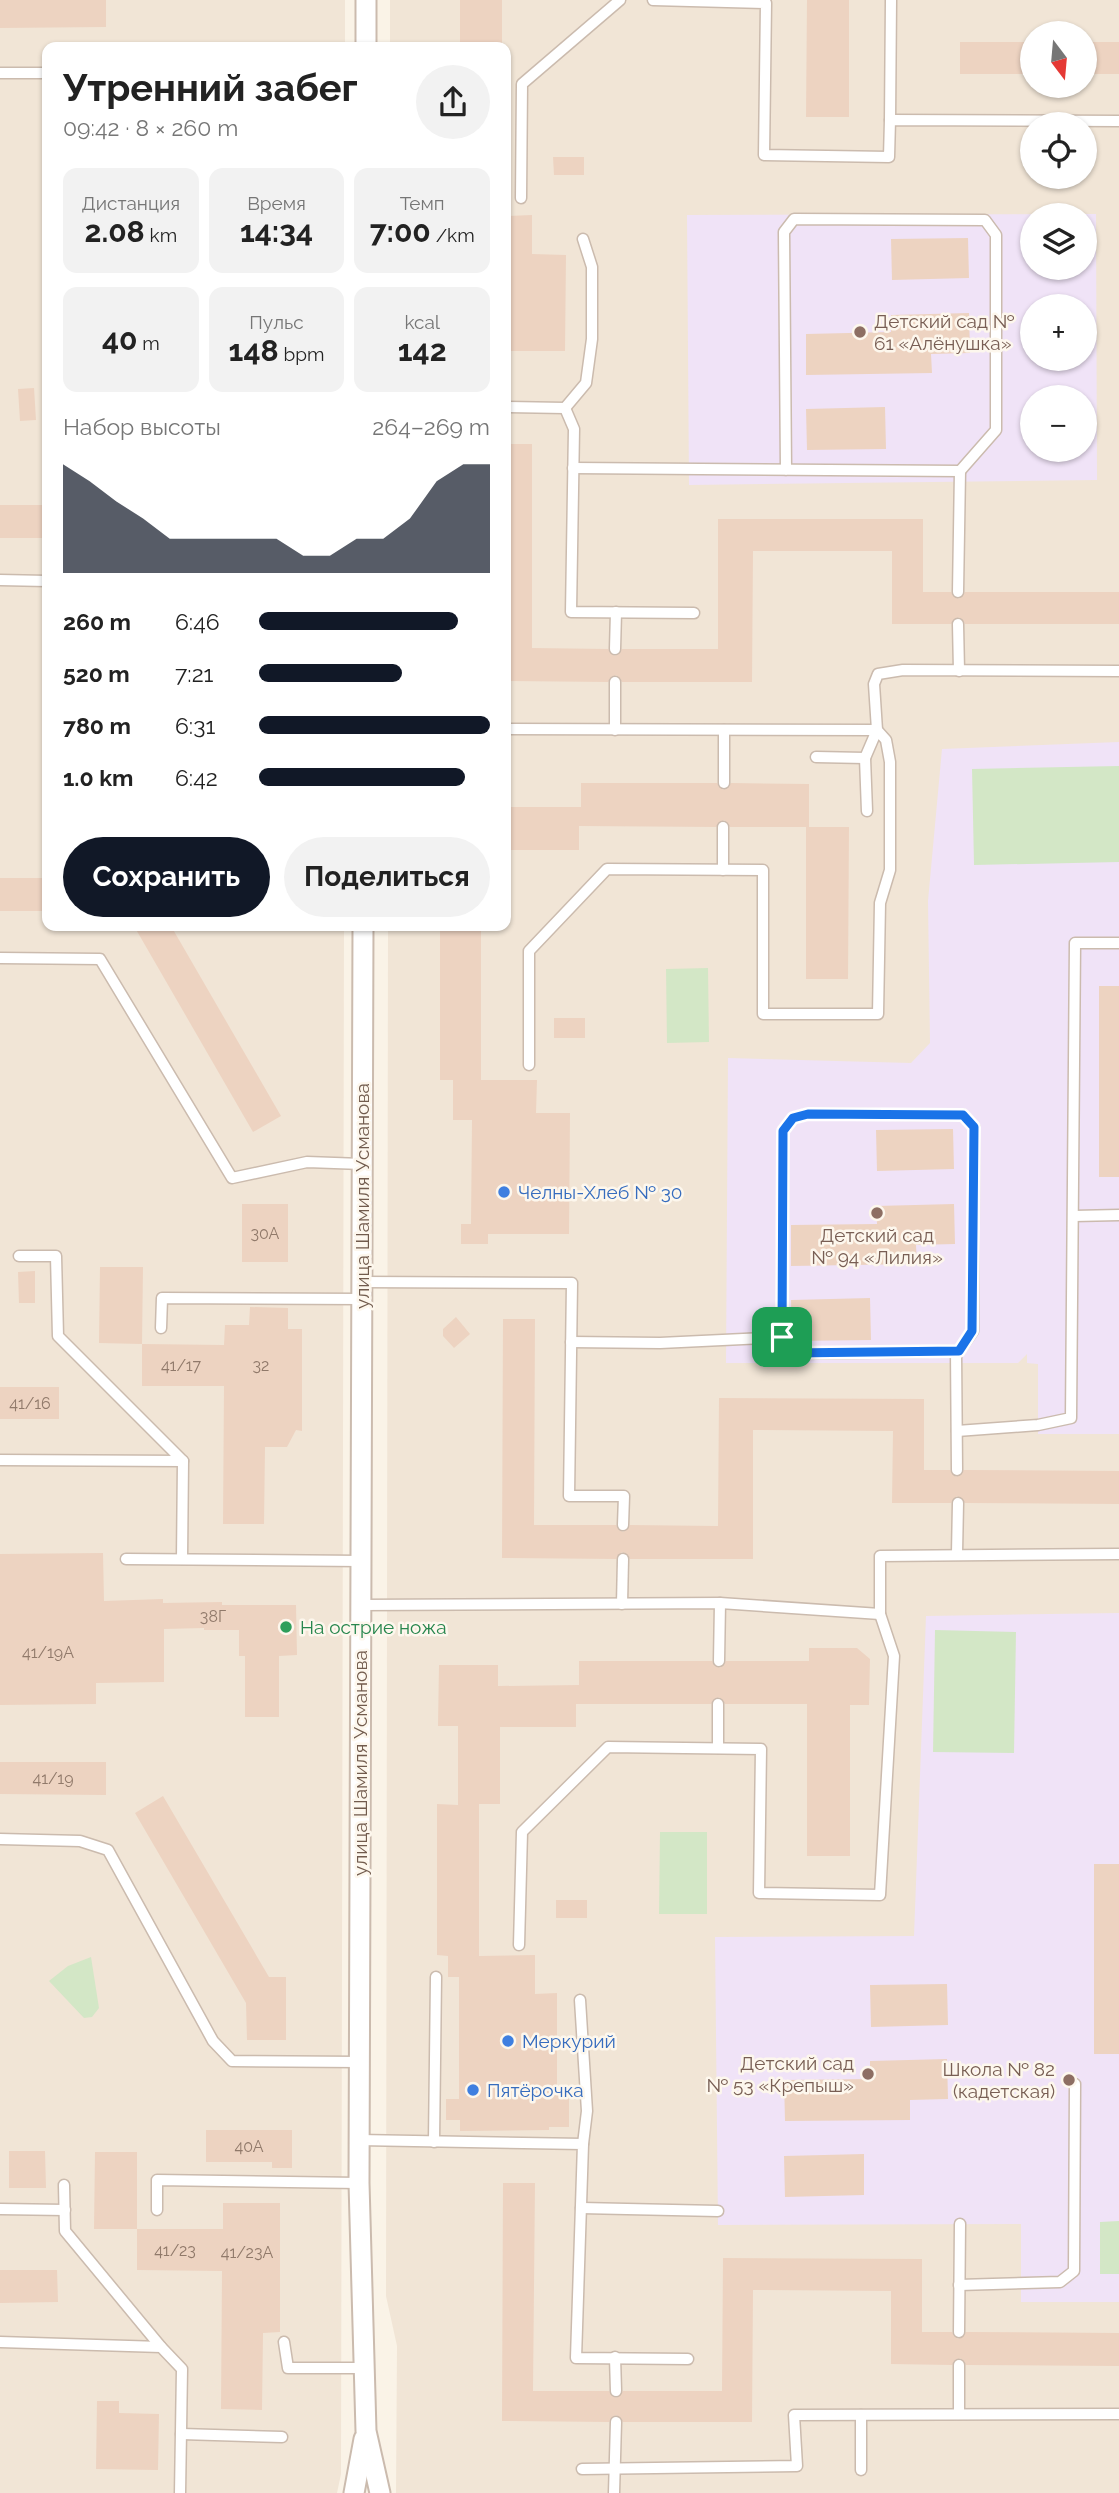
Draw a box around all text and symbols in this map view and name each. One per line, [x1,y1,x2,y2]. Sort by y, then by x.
north arrow [1020,21,1097,98]
map controls [1020,21,1097,462]
text: Утренний забег [63,65,358,110]
button: share [416,65,490,139]
button: locate [1020,112,1097,189]
text: 09:42 · 8 × 260 m [63,114,238,141]
text: Дистанция [82,192,180,214]
text: Время [247,192,306,214]
text: Темп [400,192,445,214]
button: layers [1020,203,1097,280]
text: 2.08 [85,214,145,249]
text: 14:34 [240,214,313,249]
text: 7:00 [370,214,431,249]
text: km [145,224,177,246]
text: /km [431,224,475,246]
button: + [1020,294,1097,371]
place label: Детский сад № 61 «Алёнушка» [874,310,1015,354]
text: Пульс [249,311,304,333]
text: kcal [404,311,440,333]
text: 40 [102,322,137,357]
marker: Детский сад № 61 «Алёнушка» [852,324,868,340]
text: m [137,332,160,354]
text: 148 [229,333,279,368]
text: 142 [398,333,447,368]
text: bpm [279,343,324,365]
button: − [1020,385,1097,462]
text: Набор высоты [63,413,221,440]
text: 264–269 m [372,413,490,440]
text: 260 m [63,608,131,635]
text: 6:46 [175,608,220,635]
text: 520 m [63,660,130,687]
text: 7:21 [175,660,213,687]
text: 780 m [63,712,131,739]
text: 6:31 [175,712,215,739]
text: 1.0 km [63,764,133,791]
text: 6:42 [175,764,218,791]
button: Сохранить [63,837,270,917]
button: Поделиться [284,837,490,917]
street label: улица Шамиля Усманова [351,1083,373,1309]
place label: Челны-Хлеб № 30 [518,1181,682,1203]
marker: Челны-Хлеб № 30 [496,1184,512,1200]
marker: Детский сад № 94 «Лилия» [869,1205,885,1221]
house number: 30А [251,1224,280,1243]
place label: Детский сад № 94 «Лилия» [811,1224,943,1268]
pin [752,1307,812,1367]
icon: arrive [763,1318,801,1356]
house number: 41/17 [161,1356,202,1375]
house number: 32 [253,1356,269,1375]
house number: 41/16 [9,1394,51,1413]
house number: 38Г [200,1607,226,1626]
place label: На острие ножа [300,1616,447,1638]
marker: На острие ножа [278,1619,294,1635]
house number: 41/19А [22,1643,74,1662]
street label: улица Шамиля Усманова [349,1650,371,1876]
house number: 41/19 [32,1769,74,1788]
place label: Меркурий [522,2030,616,2052]
marker: Меркурий [500,2033,516,2049]
place label: Детский сад № 53 «Крепыш» [707,2052,854,2096]
place label: Школа № 82 (кадетская) [943,2058,1055,2102]
marker: Детский сад № 53 «Крепыш» [860,2066,876,2082]
marker: Школа № 82 (кадетская) [1061,2072,1077,2088]
place label: Пятёрочка [487,2079,584,2101]
marker: Пятёрочка [465,2082,481,2098]
house number: 40А [234,2137,264,2156]
house number: 41/23 [154,2241,196,2260]
house number: 41/23А [221,2243,273,2262]

